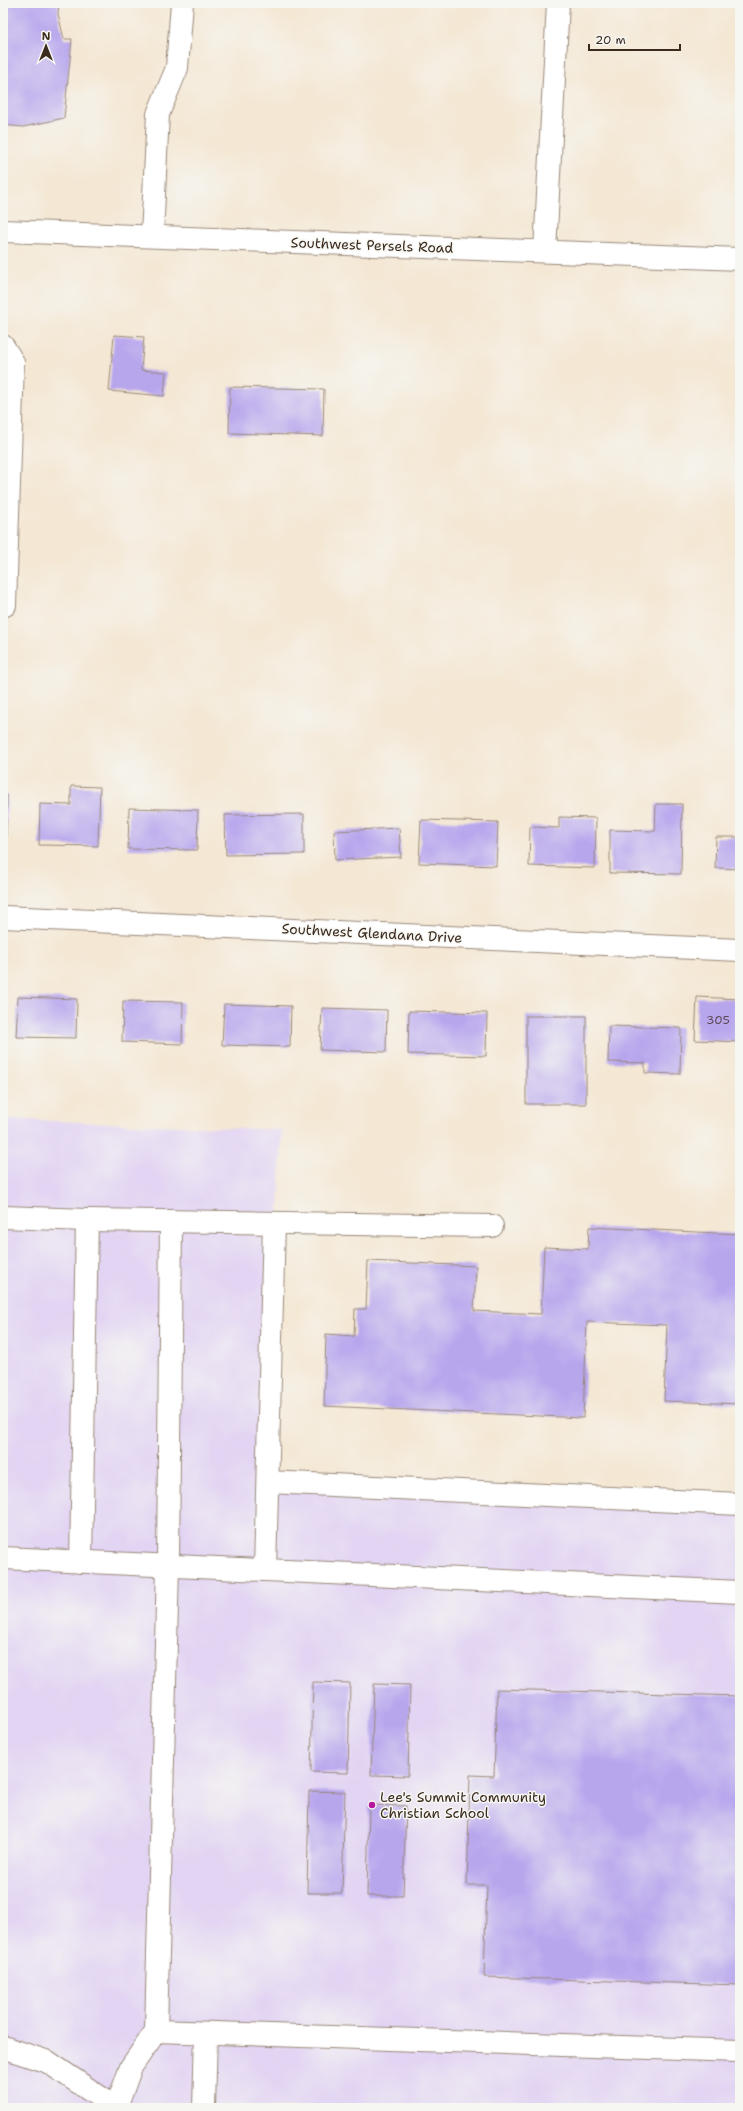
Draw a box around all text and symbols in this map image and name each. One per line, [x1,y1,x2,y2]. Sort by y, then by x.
north arrow [26,26,66,66]
scale bar [589,26,680,52]
text: N [42,29,51,44]
text: 20 m [595,32,626,48]
street label: Southwest Persels Road [290,233,454,257]
street label: Southwest Glendana Drive [281,919,463,947]
house number: 305 [706,1012,730,1028]
place label: Lee's Summit Community Christian School [380,1788,546,1822]
marker: Lee's Summit Community Christian School [367,1800,377,1810]

